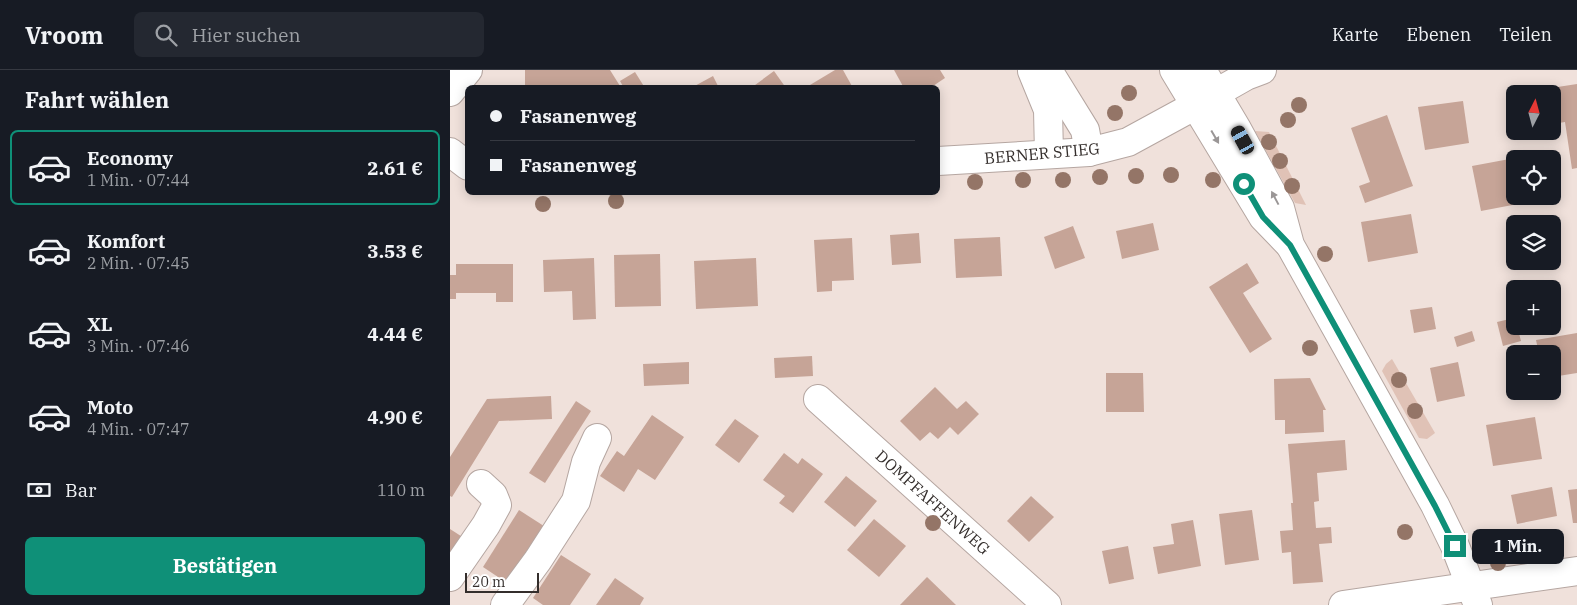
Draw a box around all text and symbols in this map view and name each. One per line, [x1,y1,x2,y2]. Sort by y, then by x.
search box [134,12,484,57]
text: Vroom [25,19,104,51]
icon: search [152,21,180,49]
text: Hier suchen [192,23,301,47]
text: Karte [1332,23,1378,46]
text: Ebenen [1406,23,1471,46]
text: Teilen [1499,23,1552,46]
text: Fahrt wählen [25,85,169,114]
north arrow [1506,85,1561,140]
map controls [1506,85,1561,400]
text: Fasanenweg [520,104,636,128]
car [1229,123,1256,157]
one-way arrow [1211,130,1220,143]
street label: BERNER STIEG [983,138,1101,168]
icon: car [27,145,72,190]
text: Economy [87,146,173,170]
button: locate [1506,150,1561,205]
text: Fasanenweg [520,153,636,177]
text: 2.61 € [367,156,423,180]
text: 1 Min. · 07:44 [87,170,190,190]
route start [1233,173,1255,195]
one-way arrow [1271,191,1279,206]
button: layers [1506,215,1561,270]
icon: car [27,228,72,273]
text: Komfort [87,229,165,253]
text: 3.53 € [367,239,423,263]
text: 2 Min. · 07:45 [87,253,190,273]
button: + [1506,280,1561,335]
icon: car [27,311,72,356]
text: XL [87,312,113,336]
text: 4.44 € [367,322,423,346]
text: 3 Min. · 07:46 [87,336,190,356]
button: − [1506,345,1561,400]
icon: car [27,394,72,439]
text: Moto [87,395,133,419]
text: 4.90 € [367,405,423,429]
text: 4 Min. · 07:47 [87,419,190,439]
street label: DOMPFAFFENWEG [872,445,994,559]
icon: cash [25,476,53,504]
text: Bar [65,478,97,502]
text: 110 m [377,480,425,500]
callout: 1 Min. [1472,528,1565,564]
route end [1444,535,1466,557]
text: 1 Min. [1494,536,1542,556]
button: Bestätigen [25,537,425,595]
scale bar [465,570,539,593]
text: 20 m [472,573,505,591]

